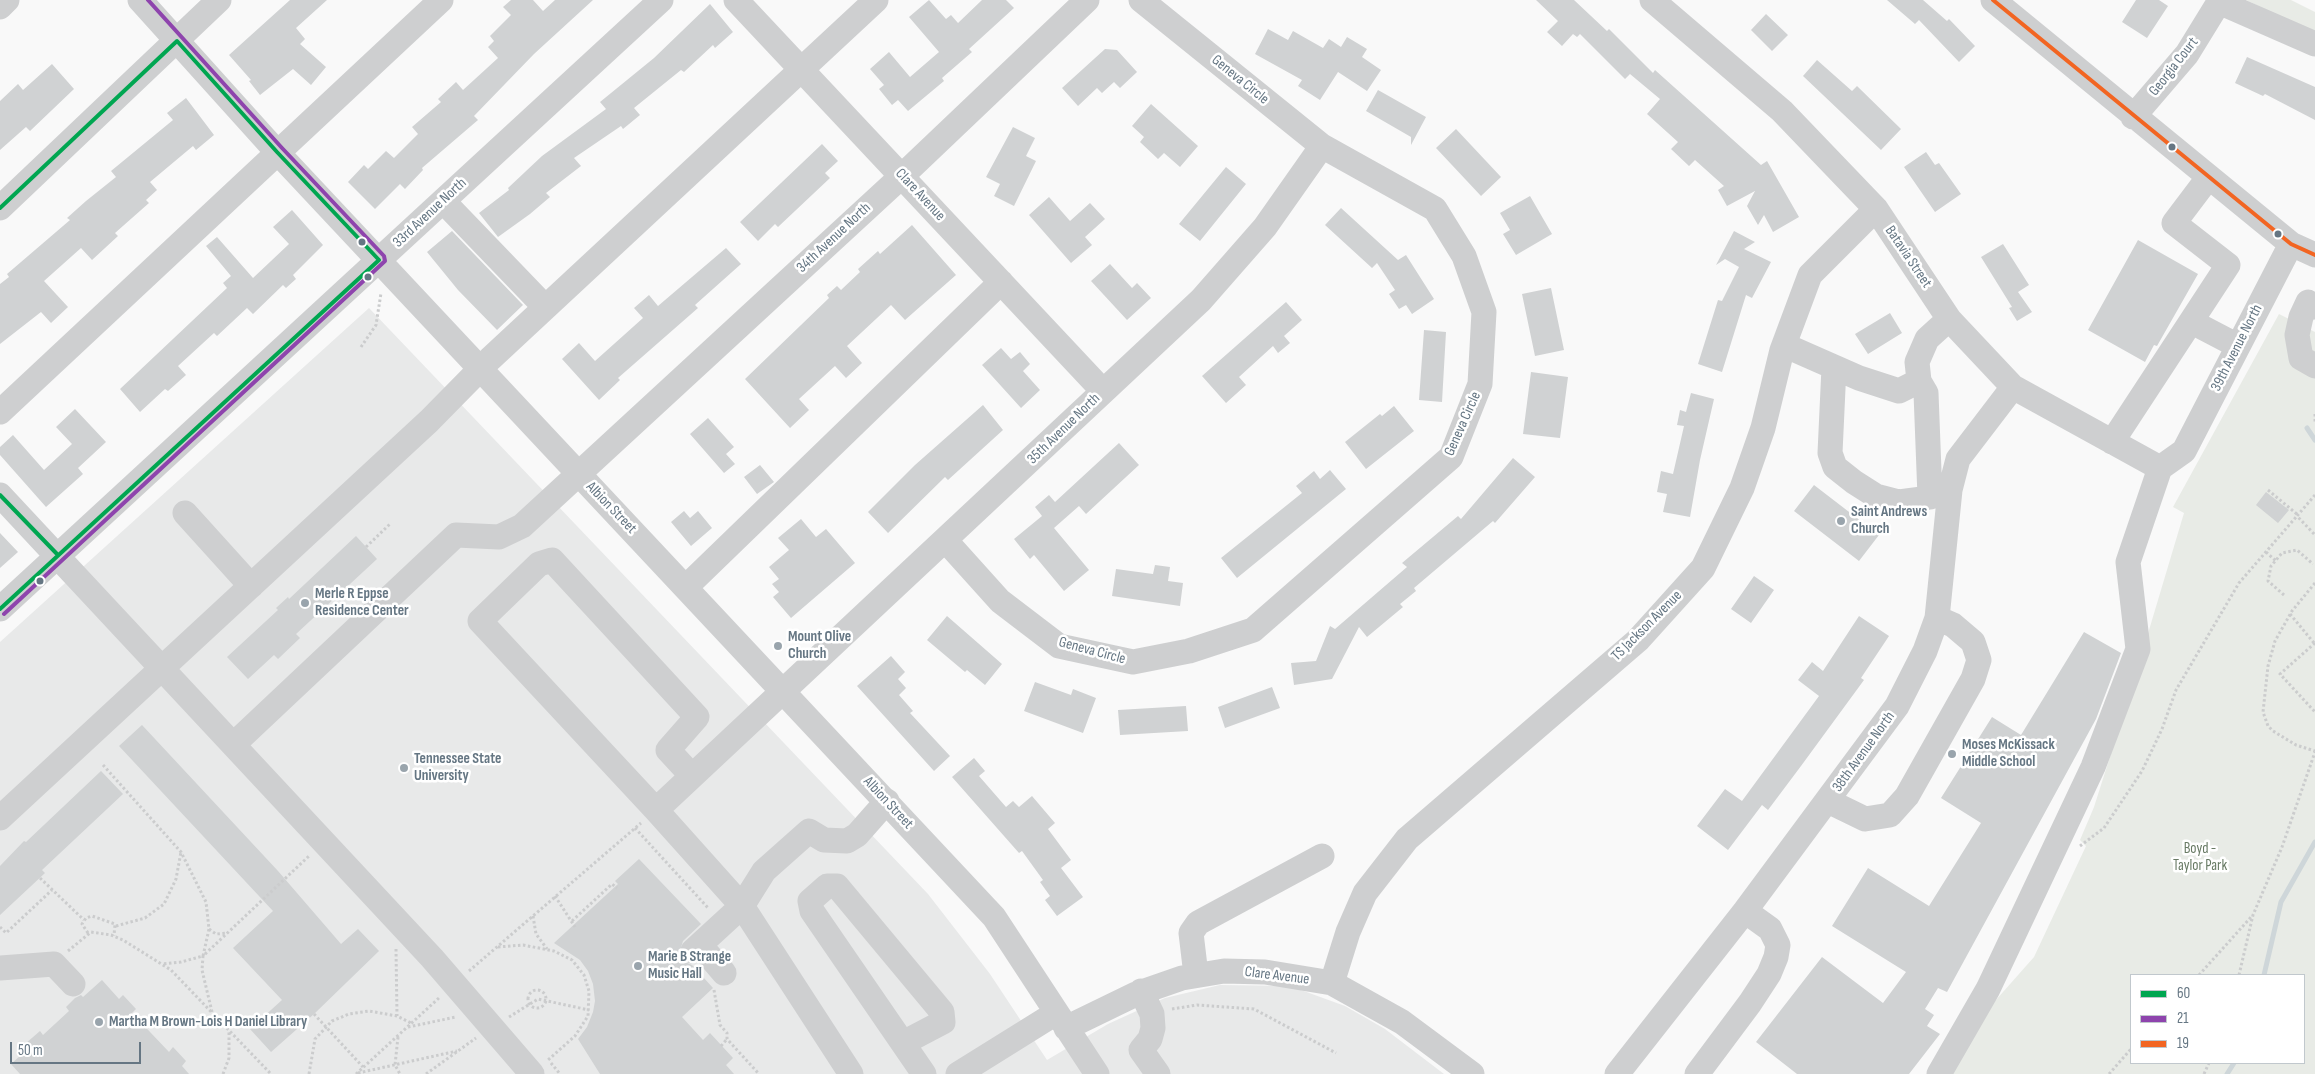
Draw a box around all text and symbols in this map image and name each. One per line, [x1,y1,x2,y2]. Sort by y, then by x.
street label: Georgia Court [2146,34,2202,100]
street label: Geneva Circle [1208,51,1272,109]
unlabelled marker [2167,142,2177,152]
street label: Clare Avenue [891,165,949,225]
street label: 33rd Avenue North [390,174,470,252]
street label: 34th Avenue North [793,199,875,277]
street label: Batavia Street [1881,223,1935,291]
unlabelled marker [2273,229,2283,239]
unlabelled marker [357,237,367,247]
unlabelled marker [363,272,373,282]
street label: 39th Avenue North [2207,302,2267,394]
street label: Geneva Circle [1441,389,1485,459]
street label: 35th Avenue North [1024,390,1104,468]
street label: Albion Street [582,478,640,538]
place label: Saint Andrews Church [1851,503,1927,538]
marker: Saint Andrews Church [1835,515,1847,527]
unlabelled marker [35,576,45,586]
place label: Merle R Eppse Residence Center [315,585,409,620]
street label: TS Jackson Avenue [1608,587,1686,665]
marker: Merle R Eppse Residence Center [299,597,311,609]
place label: Mount Olive Church [788,628,851,663]
street label: Geneva Circle [1057,633,1127,669]
marker: Mount Olive Church [772,640,784,652]
street label: 38th Avenue North [1829,708,1899,796]
place label: Moses McKissack Middle School [1962,736,2055,771]
marker: Moses McKissack Middle School [1946,748,1958,760]
place label: Tennessee State University [414,750,501,785]
marker: Tennessee State University [398,762,410,774]
street label: Albion Street [859,773,917,833]
park label: Boyd - Taylor Park [2173,840,2227,875]
place label: Marie B Strange Music Hall [648,948,731,983]
marker: Marie B Strange Music Hall [632,960,644,972]
street label: Clare Avenue [1244,963,1310,989]
legend [2130,974,2305,1064]
text: 60 [2177,984,2190,1003]
text: 21 [2177,1009,2188,1028]
place label: Martha M Brown-Lois H Daniel Library [109,1013,307,1031]
marker: Martha M Brown-Lois H Daniel Library [93,1016,105,1028]
scale bar [12,1032,144,1064]
text: 19 [2177,1034,2189,1053]
text: 50 m [18,1041,43,1060]

